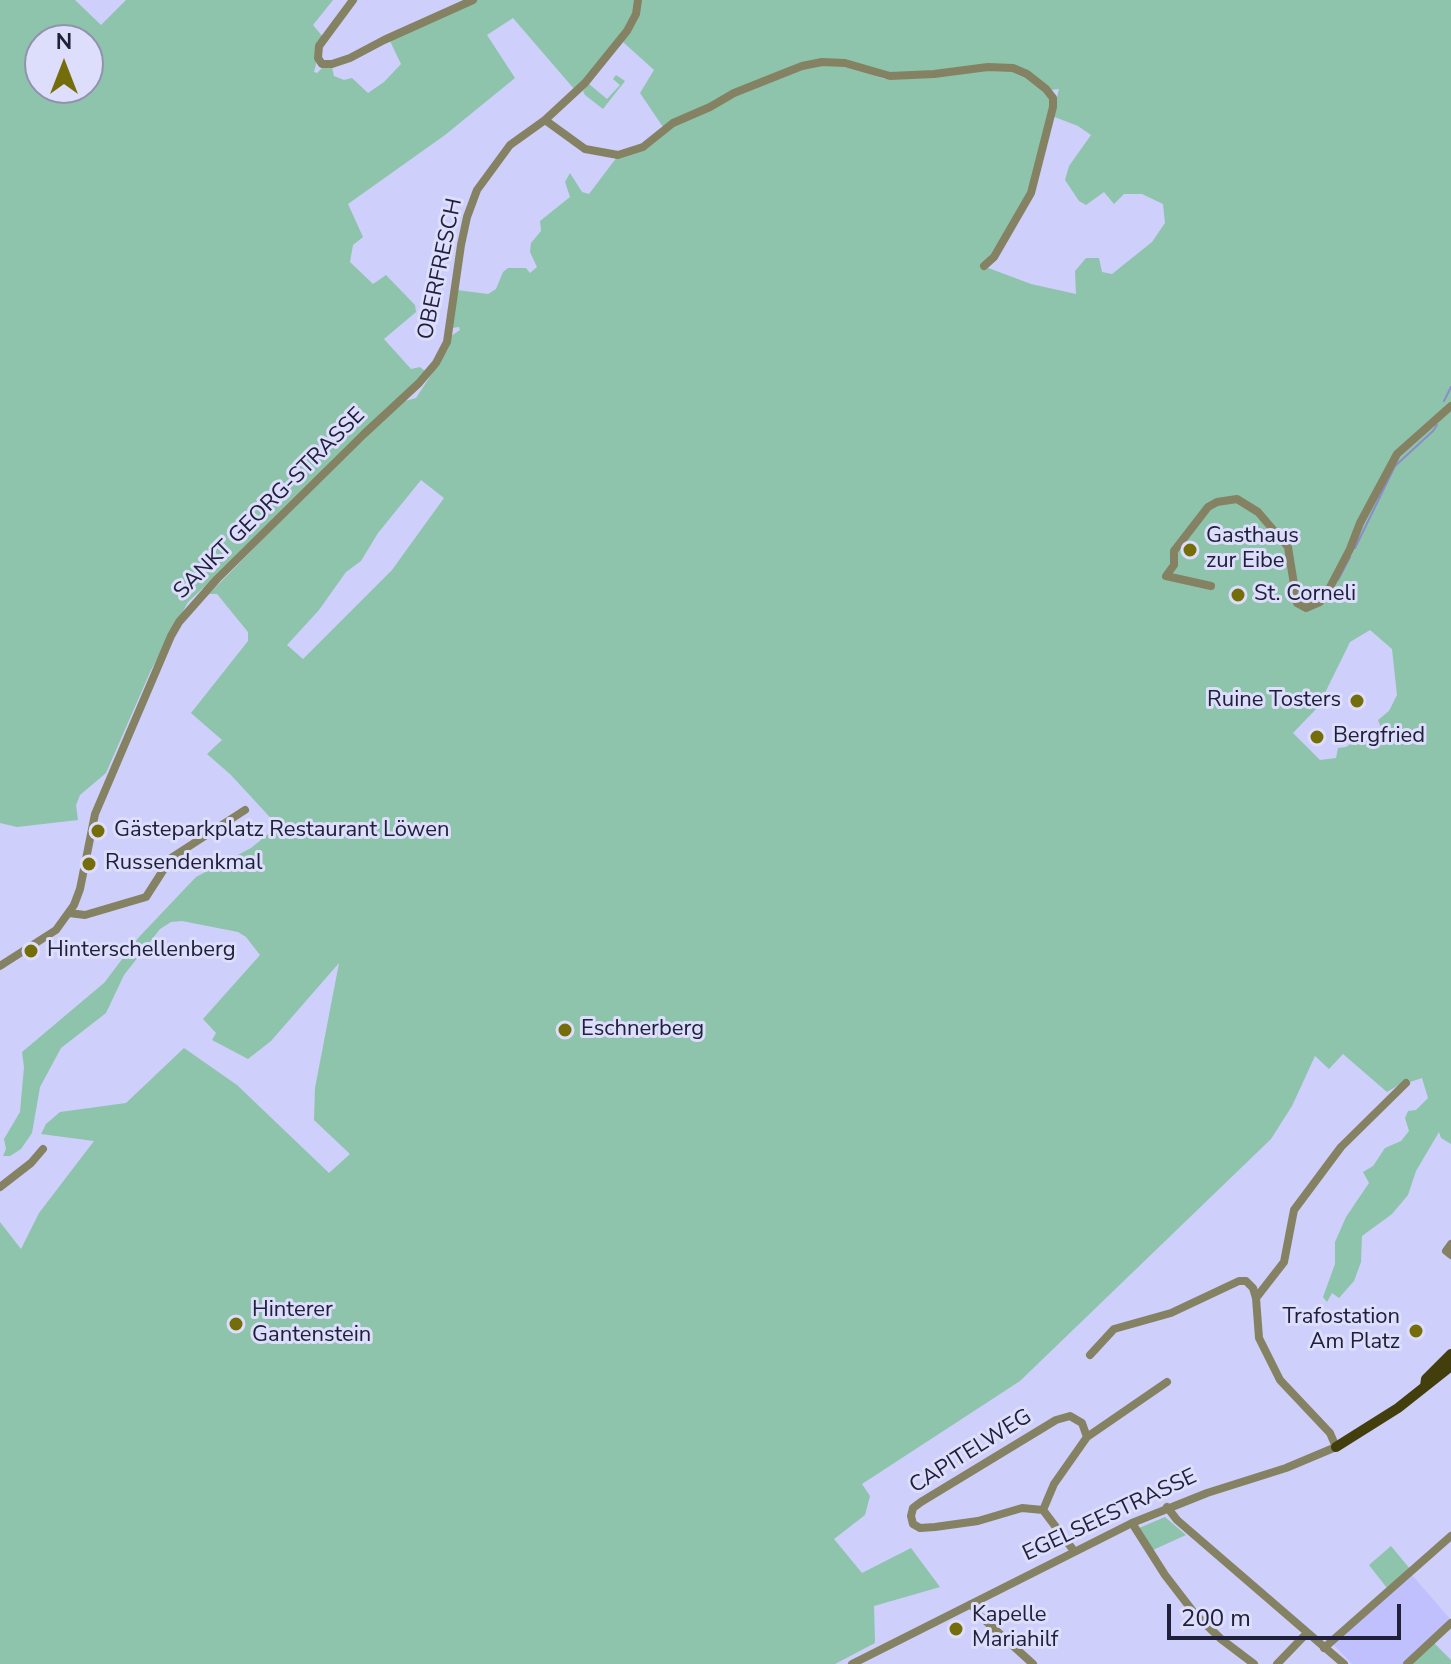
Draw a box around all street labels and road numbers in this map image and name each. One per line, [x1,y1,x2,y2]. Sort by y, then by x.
street label: OBERFRESCH [413,196,469,342]
street label: SANKT GEORG-STRASSE [169,403,371,605]
street label: CAPITELWEG [905,1404,1037,1500]
street label: EGELSEESTRASSE [1019,1464,1201,1568]

